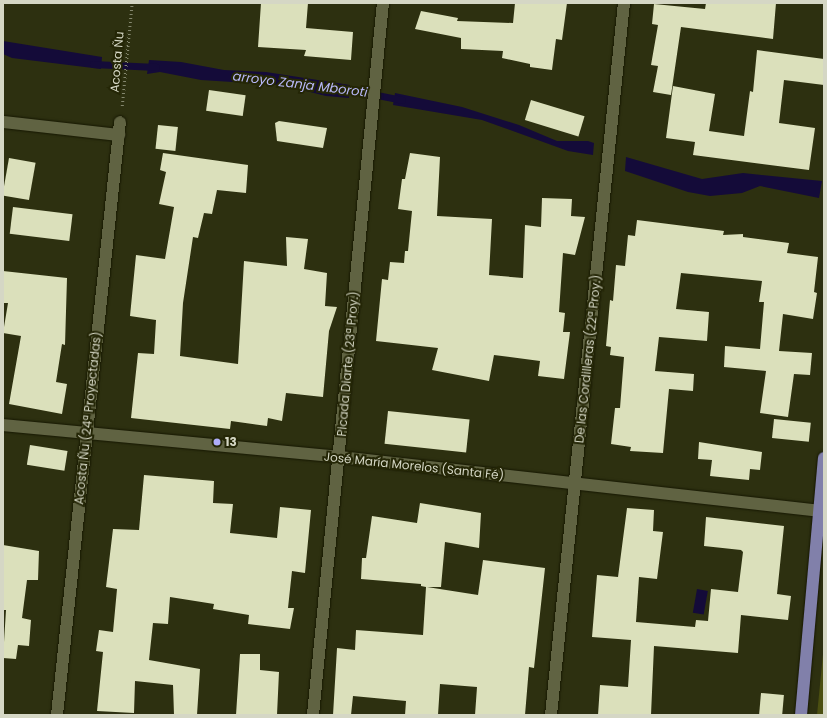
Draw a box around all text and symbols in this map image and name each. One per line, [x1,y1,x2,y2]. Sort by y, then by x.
street label: Acosta Ñu [107,31,127,93]
water label: arroyo Zanja Mboroti [232,69,368,101]
street label: De las Cordilleras (22ª Proy.) [572,274,604,444]
street label: Picada Diarte (23ª Proy.) [334,291,362,437]
street label: Acosta Ñu (24ª Proyectadas) [72,331,104,505]
place label: 13 [225,435,237,449]
marker: 13 [212,437,222,447]
street label: José María Morelos (Santa Fé) [323,449,505,483]

